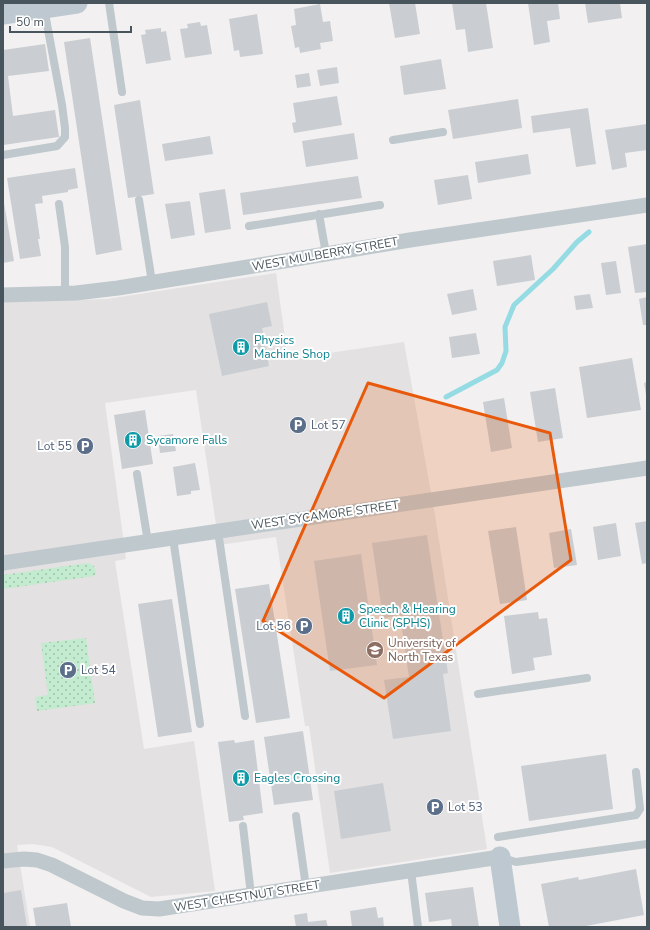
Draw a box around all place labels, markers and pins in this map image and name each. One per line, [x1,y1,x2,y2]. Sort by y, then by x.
place label: Physics Machine Shop [254,332,330,362]
building icon: Physics Machine Shop [231,337,251,357]
parking icon: Lot 57 [288,415,308,435]
place label: Lot 57 [311,417,346,433]
building icon: Sycamore Falls [123,430,143,450]
place label: Sycamore Falls [146,432,228,448]
parking icon: Lot 55 [75,436,95,456]
place label: Lot 55 [37,438,72,454]
place label: Speech & Hearing Clinic (SPHS) [359,601,456,631]
building icon: Speech & Hearing Clinic (SPHS) [336,606,356,626]
parking icon: Lot 56 [294,616,314,636]
place label: Lot 56 [256,618,291,634]
place label: University of North Texas [388,635,457,665]
school or university icon: University of North Texas [365,640,385,660]
parking icon: Lot 54 [58,660,78,680]
place label: Lot 54 [81,662,116,678]
building icon: Eagles Crossing [231,768,251,788]
place label: Eagles Crossing [254,770,340,786]
parking icon: Lot 53 [425,797,445,817]
place label: Lot 53 [448,799,483,815]

